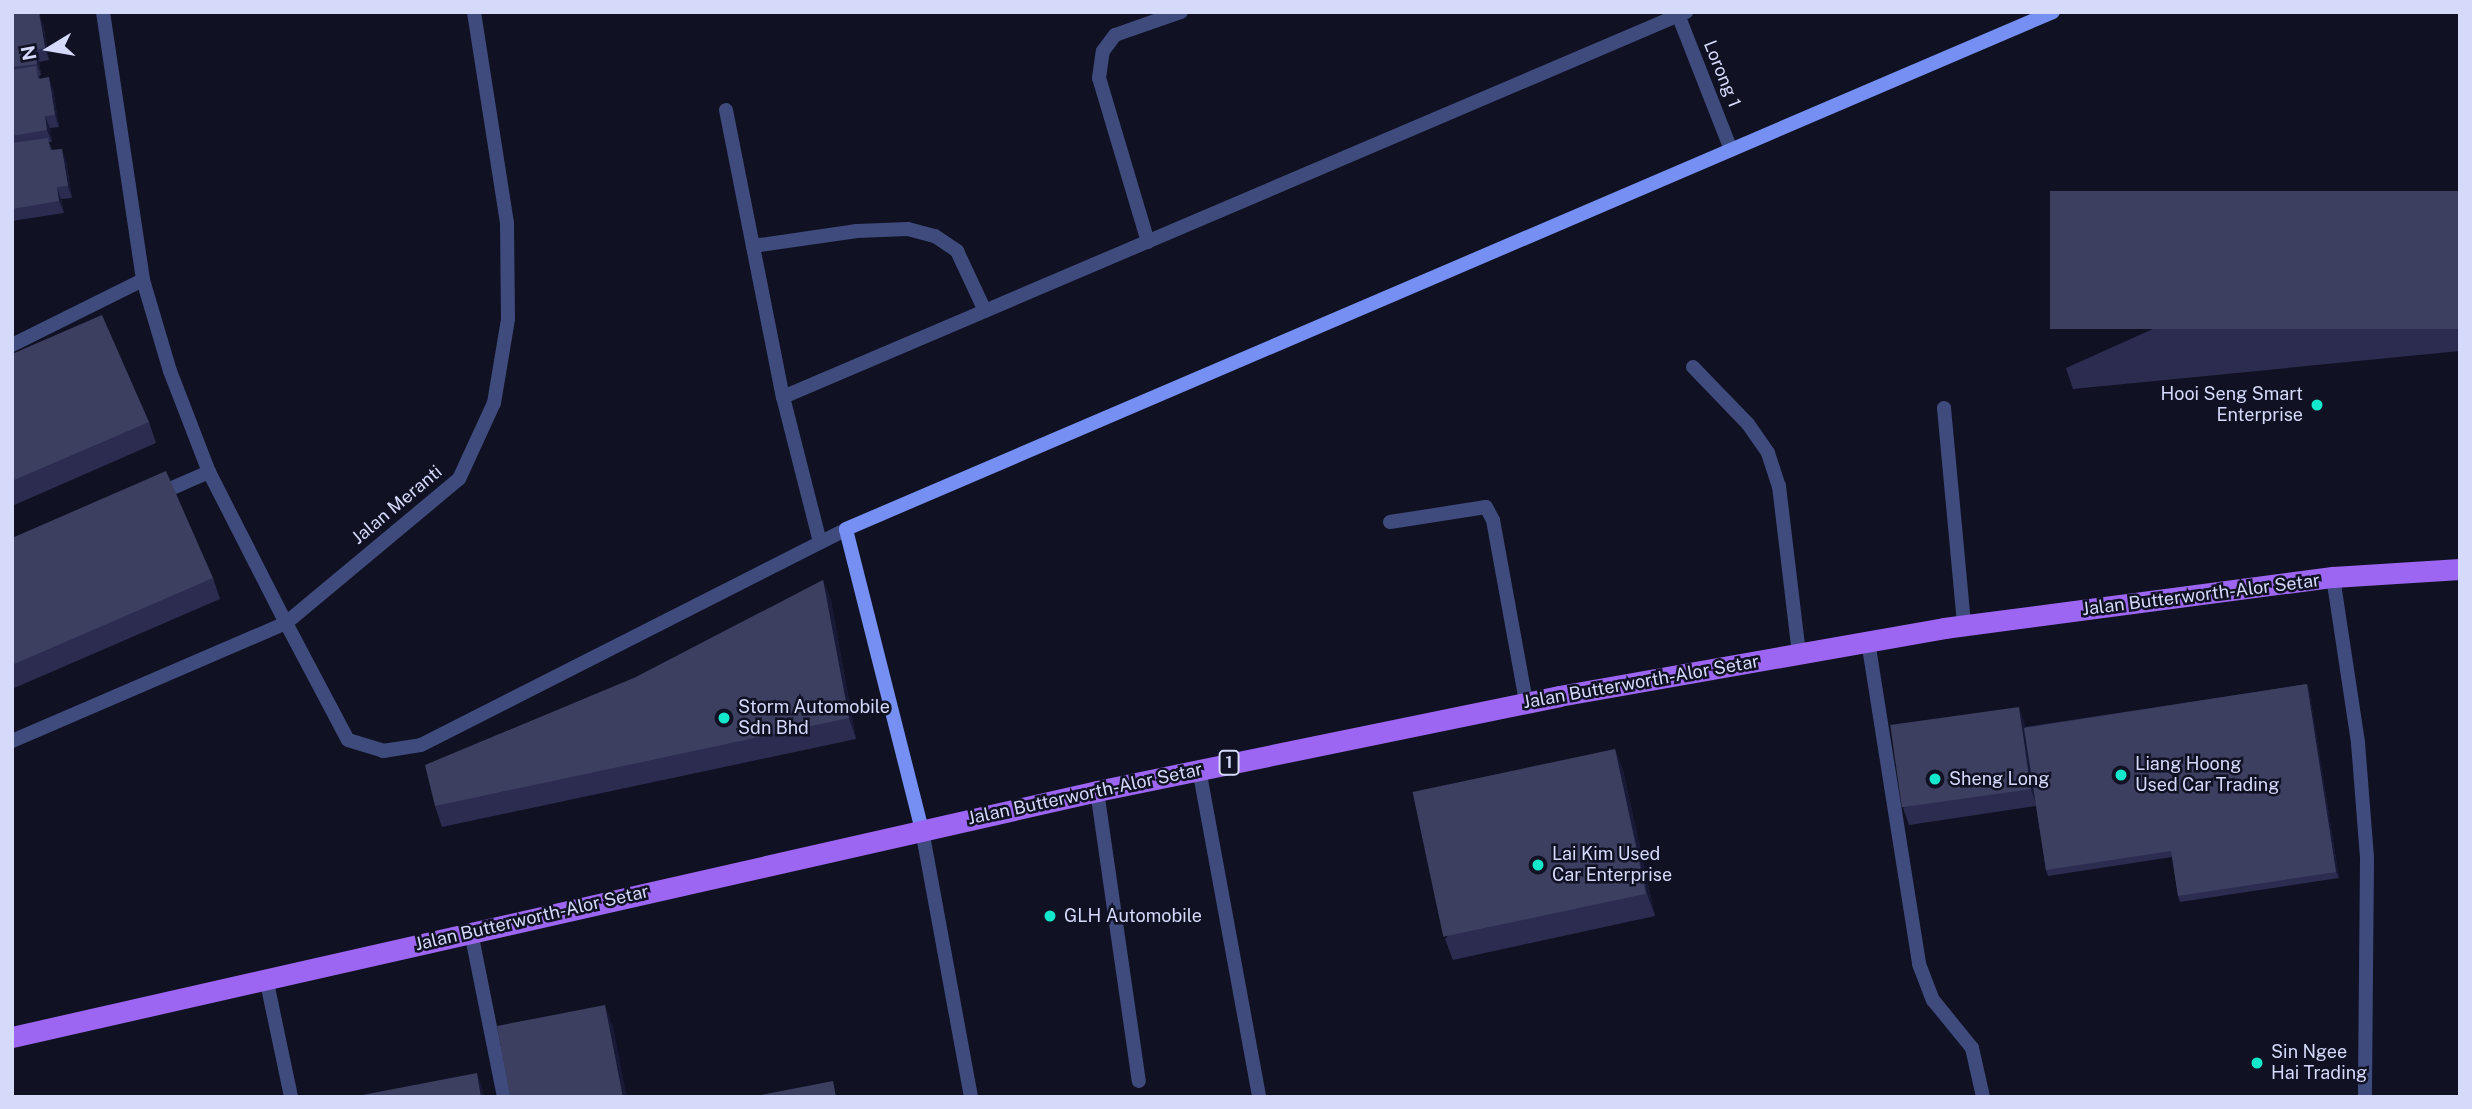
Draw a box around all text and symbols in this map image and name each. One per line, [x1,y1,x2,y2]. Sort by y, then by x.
north arrow [14,14,84,84]
street label: Lorong 1 [1699,37,1745,111]
text: N [16,44,41,62]
place label: Hooi Seng Smart Enterprise [2161,384,2303,426]
marker: Hooi Seng Smart Enterprise [2309,397,2325,413]
street label: Jalan Meranti [347,461,447,549]
street label: Jalan Butterworth-Alor Setar [2081,570,2321,620]
street label: Jalan Butterworth-Alor Setar [1521,651,1761,713]
place label: Storm Automobile Sdn Bhd [738,697,890,740]
marker: Storm Automobile Sdn Bhd [716,710,732,726]
road number: 1 [1218,750,1240,776]
place label: Liang Hoong Used Car Trading [2135,754,2279,796]
street label: Jalan Butterworth-Alor Setar [966,759,1204,829]
marker: Liang Hoong Used Car Trading [2113,767,2129,783]
place label: Sheng Long [1949,768,2049,790]
marker: Sheng Long [1927,771,1943,787]
place label: Lai Kim Used Car Enterprise [1552,844,1672,886]
marker: Lai Kim Used Car Enterprise [1530,857,1546,873]
street label: Jalan Butterworth-Alor Setar [413,881,651,955]
place label: GLH Automobile [1064,905,1202,927]
marker: GLH Automobile [1042,908,1058,924]
place label: Sin Ngee Hai Trading [2271,1042,2367,1084]
marker: Sin Ngee Hai Trading [2249,1055,2265,1071]

